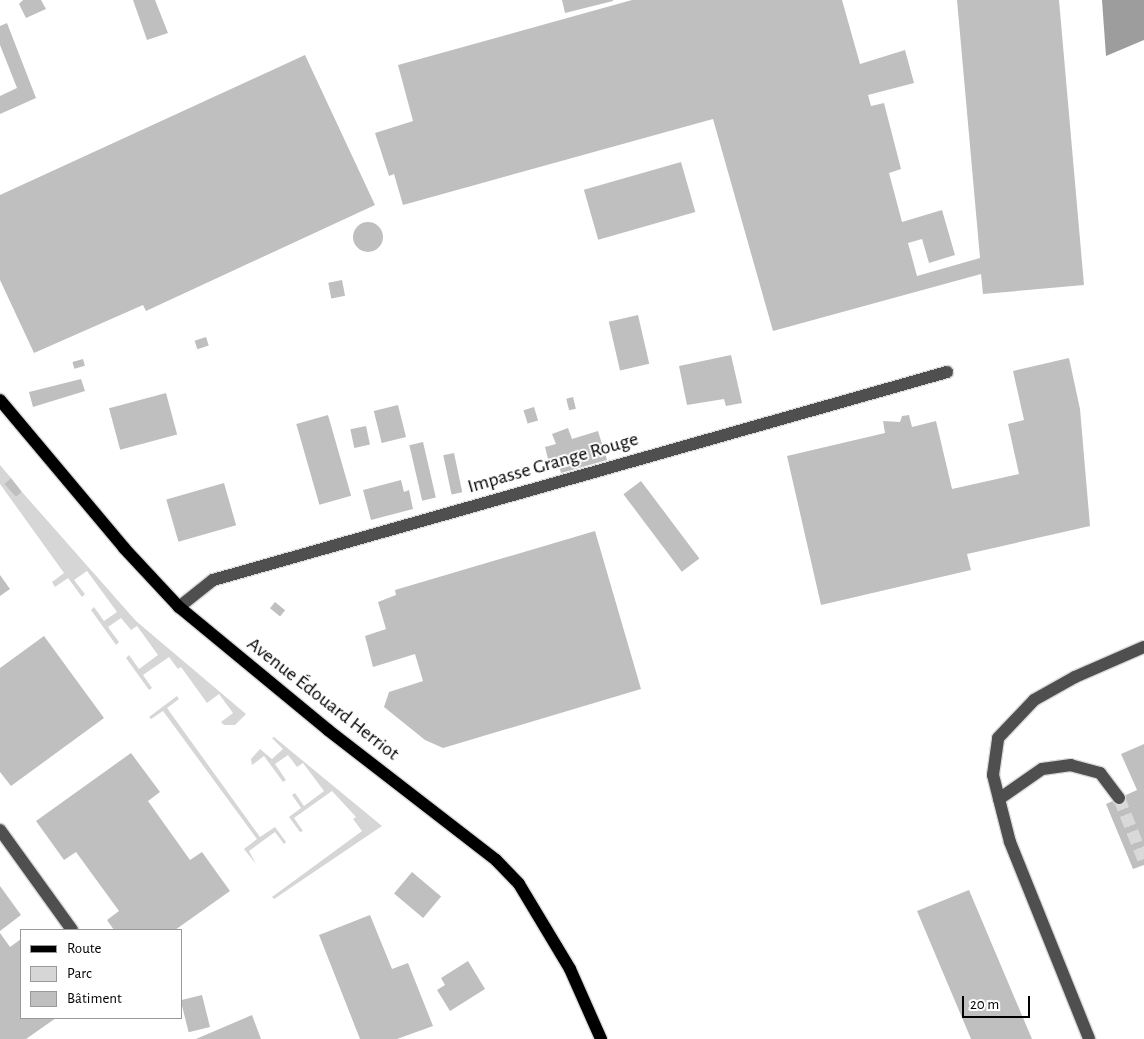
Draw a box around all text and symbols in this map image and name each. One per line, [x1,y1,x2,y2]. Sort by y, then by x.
street label: Impasse Grange Rouge [465,427,641,499]
street label: Avenue Édouard Herriot [242,632,404,766]
legend [20,929,182,1019]
text: Route [67,941,101,956]
text: Parc [67,966,92,981]
scale bar [964,986,1032,1018]
text: Bâtiment [67,991,122,1006]
text: 20 m [970,997,999,1012]

